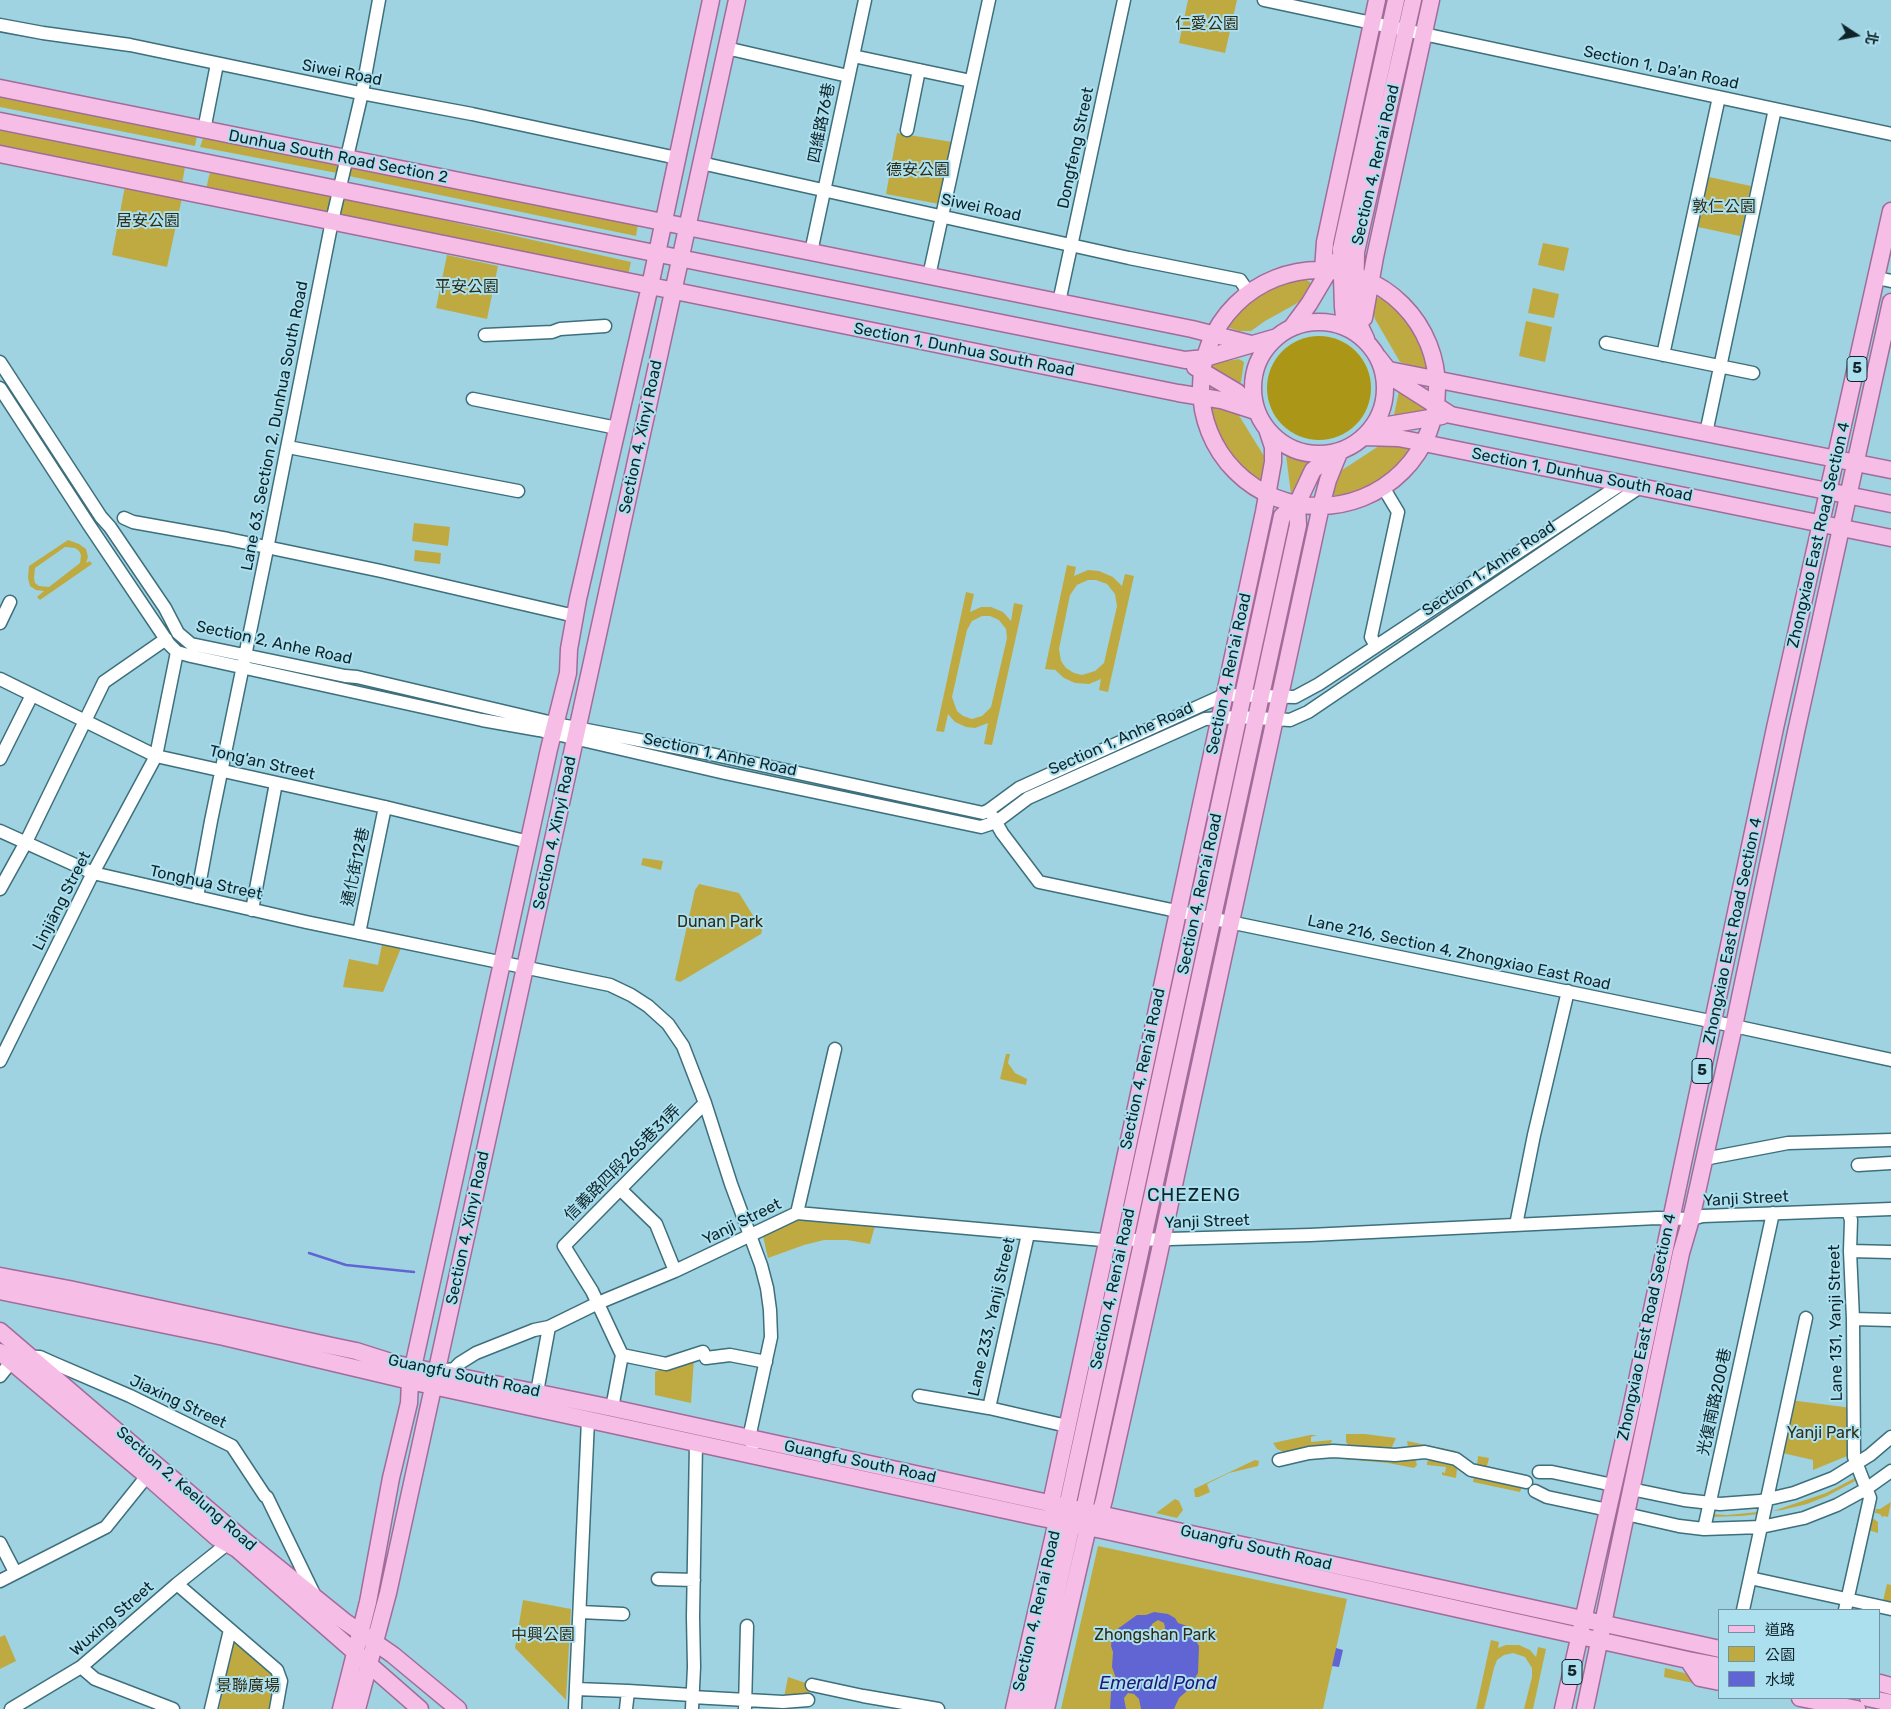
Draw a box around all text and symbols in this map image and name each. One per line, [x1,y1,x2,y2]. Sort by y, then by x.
north arrow [1831,10,1881,60]
park label: 仁愛公園 [1175,14,1239,34]
text: 北 [1862,29,1881,46]
street label: Section 1, Da'an Road [1582,42,1740,94]
street label: Siwei Road [300,56,384,90]
street label: 四維路76巷 [805,81,839,165]
street label: Section 4, Ren’ai Road [1348,83,1404,247]
street label: Dongfeng Street [1054,85,1098,211]
street label: Dunhua South Road Section 2 [227,126,449,188]
park label: 德安公園 [886,160,950,180]
street label: Siwei Road [939,190,1023,226]
park label: 敦仁公園 [1692,197,1756,217]
park label: 居安公園 [116,211,180,231]
park label: 平安公園 [435,277,499,297]
street label: Lane 63, Section 2, Dunhua South Road [237,280,313,572]
street label: Section 1, Dunhua South Road [852,319,1076,381]
road number: 5 [1847,356,1867,382]
street label: Section 4, Xinyi Road [615,359,667,515]
street label: Zhongxiao East Road Section 4 [1784,420,1854,650]
street label: Section 1, Dunhua South Road [1470,444,1694,506]
street label: Section 1, Anhe Road [1419,517,1559,621]
street label: Section 4, Ren'ai Road [1203,592,1255,756]
street label: Section 2, Anhe Road [194,617,354,669]
street label: Section 1, Anhe Road [1046,698,1196,780]
street label: Section 1, Anhe Road [642,729,798,781]
street label: Tong'an Street [207,742,317,784]
street label: Section 4, Xinyi Road [529,755,581,911]
street label: Section 4, Ren’ai Road [1174,812,1226,976]
street label: Zhongxiao East Road Section 4 [1700,816,1766,1046]
street label: 通化街12巷 [338,826,374,908]
street label: Linjiāng Street [29,848,95,954]
street label: Tonghua Street [148,862,264,904]
street label: Lane 216, Section 4, Zhongxiao East Road [1306,911,1612,995]
park label: Dunan Park [677,912,763,932]
street label: Section 4, Ren'ai Road [1117,987,1169,1151]
road number: 5 [1692,1058,1712,1084]
street label: 信義路四段265巷31弄 [561,1101,685,1225]
street label: Section 4, Xinyi Road [442,1150,494,1306]
district label: CHEZENG [1146,1185,1242,1207]
street label: Yanji Street [1703,1187,1789,1211]
street label: Yanji Street [699,1195,785,1249]
street label: Section 4, Ren’ai Road [1087,1207,1139,1371]
street label: Yanji Street [1164,1211,1250,1233]
street label: Zhongxiao East Road Section 4 [1614,1212,1680,1442]
street label: Lane 233, Yanji Street [964,1236,1020,1398]
street label: Lane 131, Yanji Street [1825,1244,1847,1402]
street label: 光復南路200巷 [1694,1346,1736,1458]
street label: Guangfu South Road [386,1351,542,1401]
street label: Jiaxing Street [126,1371,230,1433]
street label: Section 2, Keelung Road [112,1423,260,1555]
park label: Yanji Park [1787,1423,1859,1443]
street label: Guangfu South Road [782,1437,938,1487]
street label: Guangfu South Road [1178,1521,1334,1575]
street label: Section 4, Ren'ai Road [1009,1529,1065,1693]
street label: Wuxing Street [66,1578,158,1660]
legend [1718,1609,1881,1699]
text: 道路 [1765,1621,1795,1639]
park label: 中興公園 [511,1625,575,1645]
park label: Zhongshan Park [1094,1625,1216,1645]
text: 公園 [1765,1646,1795,1664]
road number: 5 [1562,1660,1582,1684]
text: 水域 [1765,1671,1795,1689]
water label: Emerald Pond [1099,1673,1217,1695]
park label: 景聯廣場 [216,1676,280,1696]

